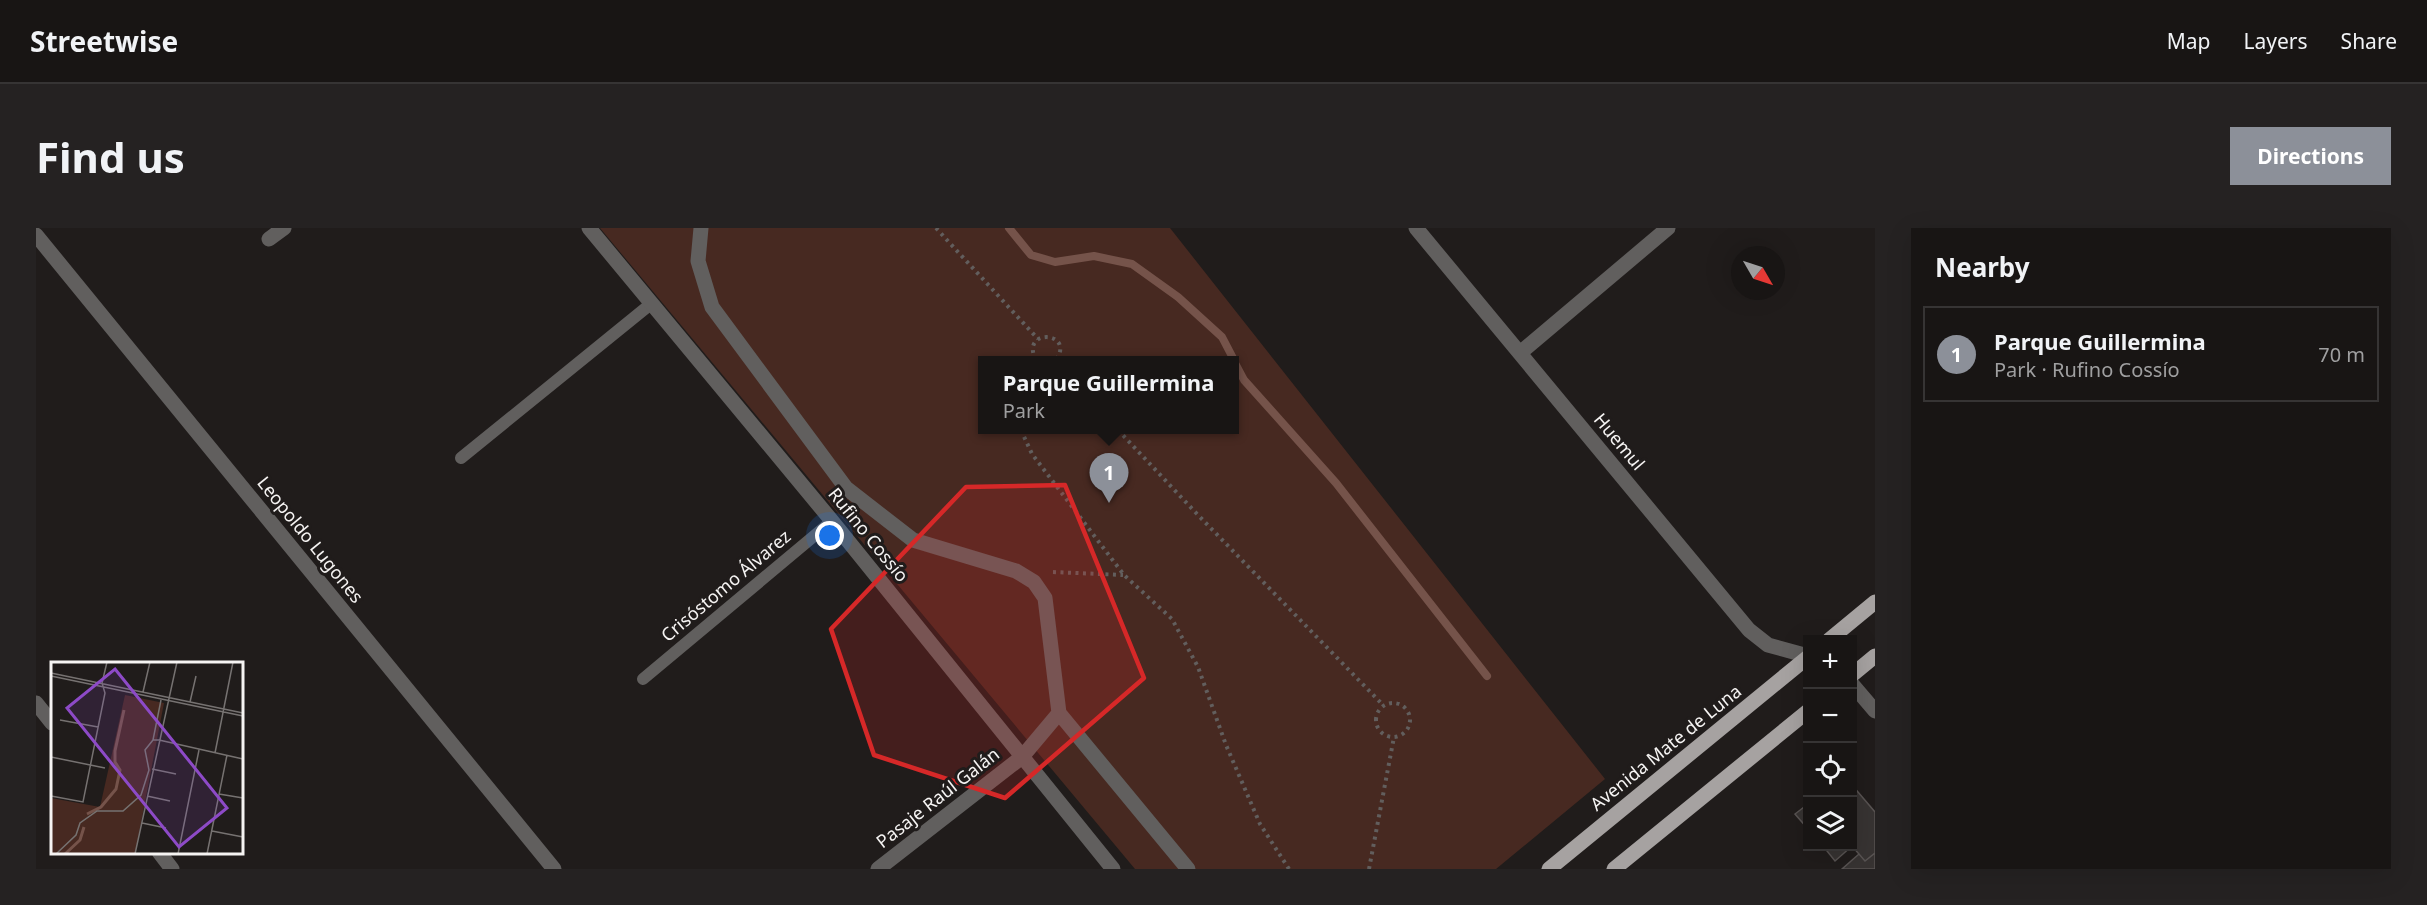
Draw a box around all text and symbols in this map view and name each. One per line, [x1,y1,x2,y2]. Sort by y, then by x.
text: Streetwise [30,22,178,60]
text: Map [2167,27,2211,55]
text: Layers [2244,27,2308,55]
text: Share [2341,27,2397,55]
button: Directions [2230,127,2391,185]
text: Find us [36,128,185,185]
north arrow [1731,246,1785,300]
text: Nearby [1935,249,2030,285]
text: Parque Guillermina [1994,326,2206,356]
text: 1 [1951,341,1962,368]
text: 70 m [2318,341,2365,368]
popup [978,356,1239,434]
text: Park · Rufino Cossío [1994,356,2180,383]
text: Parque Guillermina [1003,367,1214,397]
text: Park [1003,397,1045,424]
street label: Huemul [1589,408,1651,475]
pin: 1 [1090,454,1128,503]
street label: Leopoldo Lugones [252,471,369,608]
street label: Rufino Cossío [823,482,914,587]
your location [815,521,844,550]
street label: Crisóstomo Álvarez [655,524,795,647]
map controls [1803,635,1857,851]
button: + [1803,635,1857,689]
inset map [51,662,243,854]
street label: Avenida Mate de Luna [1585,679,1746,816]
button: − [1803,689,1857,743]
street label: Pasaje Raúl Galán [871,742,1004,853]
button: locate [1803,743,1857,797]
button: layers [1803,797,1857,851]

